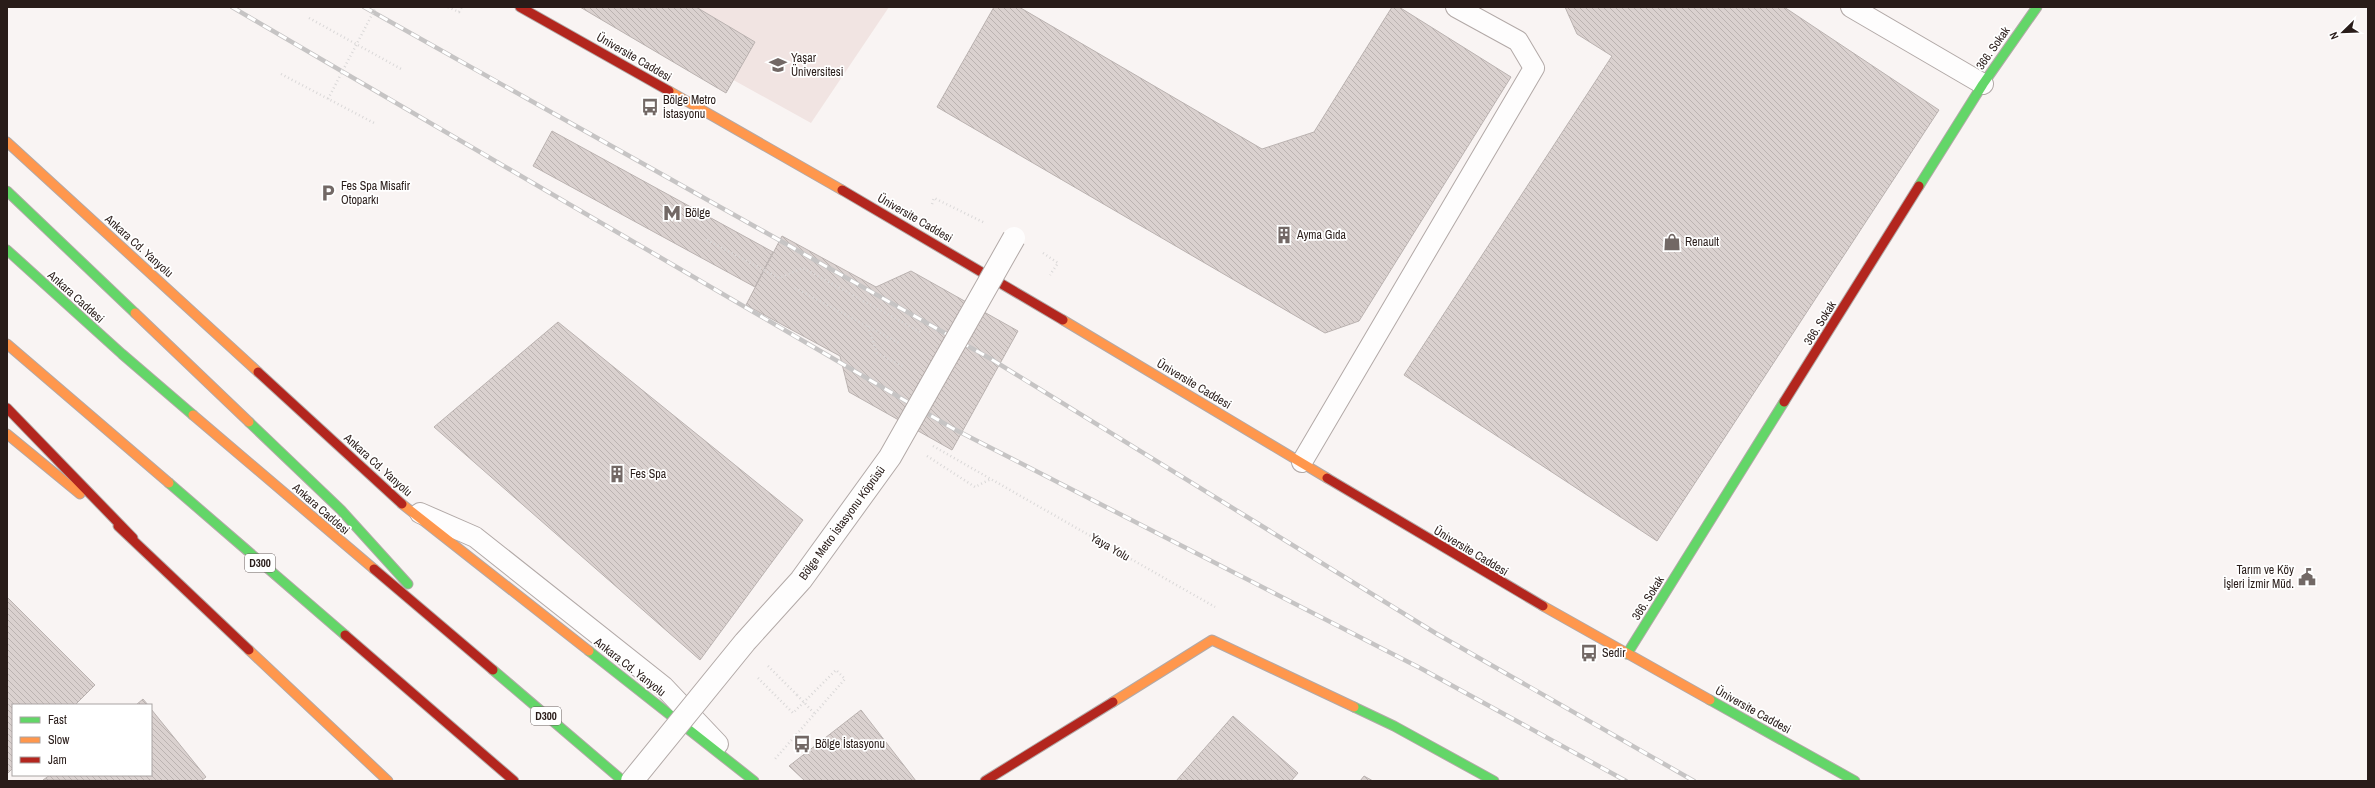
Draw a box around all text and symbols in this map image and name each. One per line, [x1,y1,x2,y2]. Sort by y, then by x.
north arrow [2323,12,2363,52]
street label: 366. Sokak [1972,23,2014,73]
street label: Üniversite Caddesi [594,28,675,85]
text: N [2326,30,2342,42]
place label: Yaşar Üniversitesi [791,50,844,80]
school or university icon: Yaşar Üniversitesi [768,55,788,75]
place label: Bölge Metro İstasyonu [663,92,716,122]
bus stop icon: Bölge Metro İstasyonu [640,97,660,117]
place label: Fes Spa Misafir Otoparkı [341,178,411,208]
parking icon: Fes Spa Misafir Otoparkı [318,183,338,203]
street label: Üniversite Caddesi [875,189,956,246]
metro station icon: Bölge [662,203,682,223]
place label: Bölge [685,205,710,221]
street label: Ankara Cd. Yanyolu [101,210,177,281]
building icon: Ayma Gıda [1274,225,1294,245]
place label: Ayma Gıda [1296,227,1347,243]
shop icon: Renault [1662,232,1682,252]
place label: Renault [1685,234,1719,250]
street label: Ankara Caddesi [44,267,108,327]
street label: 366. Sokak [1800,298,1840,348]
street label: Üniversite Caddesi [1154,355,1235,413]
street label: Ankara Cd. Yanyolu [340,429,416,500]
street label: Bölge Metro İstasyonu Köprüsü [795,463,889,583]
building icon: Fes Spa [607,464,627,484]
place label: Fes Spa [630,466,667,482]
street label: Ankara Caddesi [288,479,353,538]
street label: Üniversite Caddesi [1431,522,1512,580]
street label: Yaya Yolu [1087,529,1133,565]
road number: D300 [245,554,275,572]
place label: Tarım ve Köy İşleri İzmir Müd. [2223,562,2294,592]
public building icon: Tarım ve Köy İşleri İzmir Müd. [2297,567,2317,587]
street label: 366. Sokak [1628,573,1668,623]
street label: Ankara Cd. Yanyolu [590,633,669,700]
bus stop icon: Sedir [1579,643,1599,663]
place label: Sedir [1602,645,1626,661]
street label: Üniversite Caddesi [1712,682,1794,737]
legend [12,704,152,776]
road number: D300 [531,707,561,725]
text: Fast [48,712,67,728]
text: Slow [48,732,70,748]
bus stop icon: Bölge İstasyonu [792,734,812,754]
place label: Bölge İstasyonu [815,736,885,752]
text: Jam [48,752,67,768]

